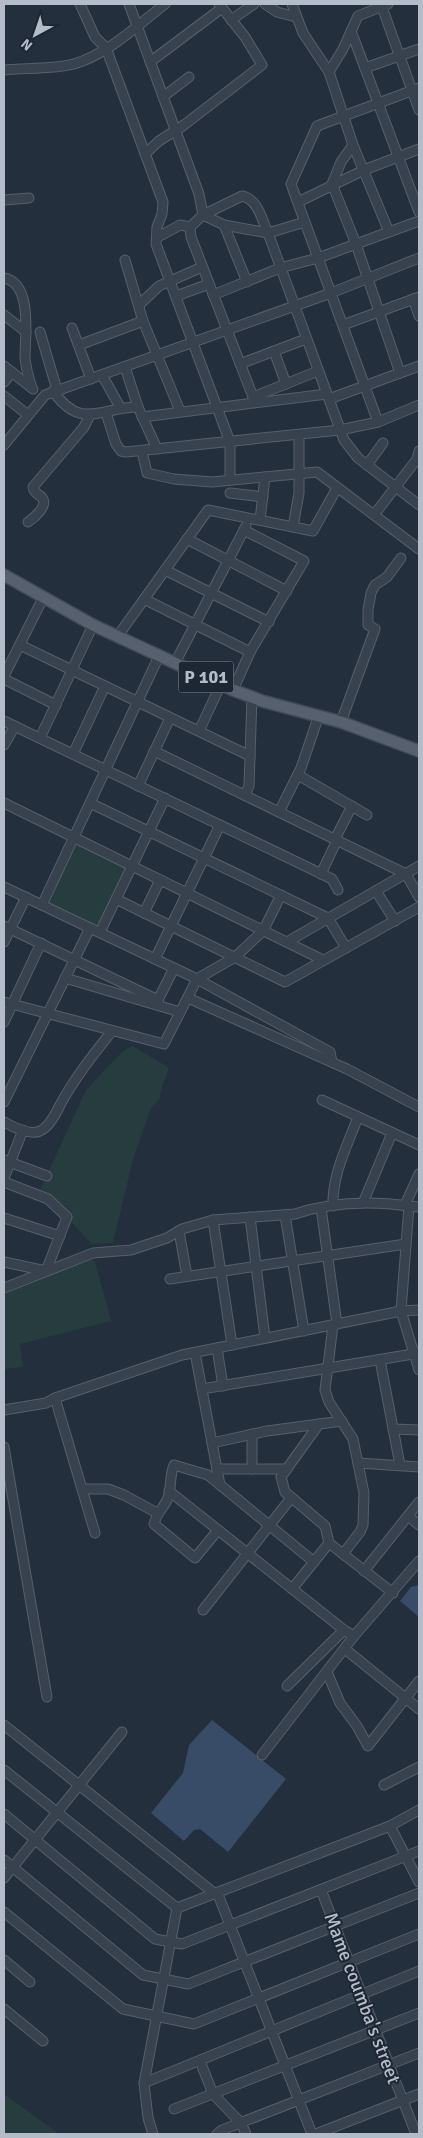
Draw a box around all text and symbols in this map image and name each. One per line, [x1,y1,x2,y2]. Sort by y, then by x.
north arrow [10,10,60,60]
text: N [18,35,36,54]
road number: P 101 [178,662,234,692]
street label: Mame coumba's street [318,1909,406,2088]

